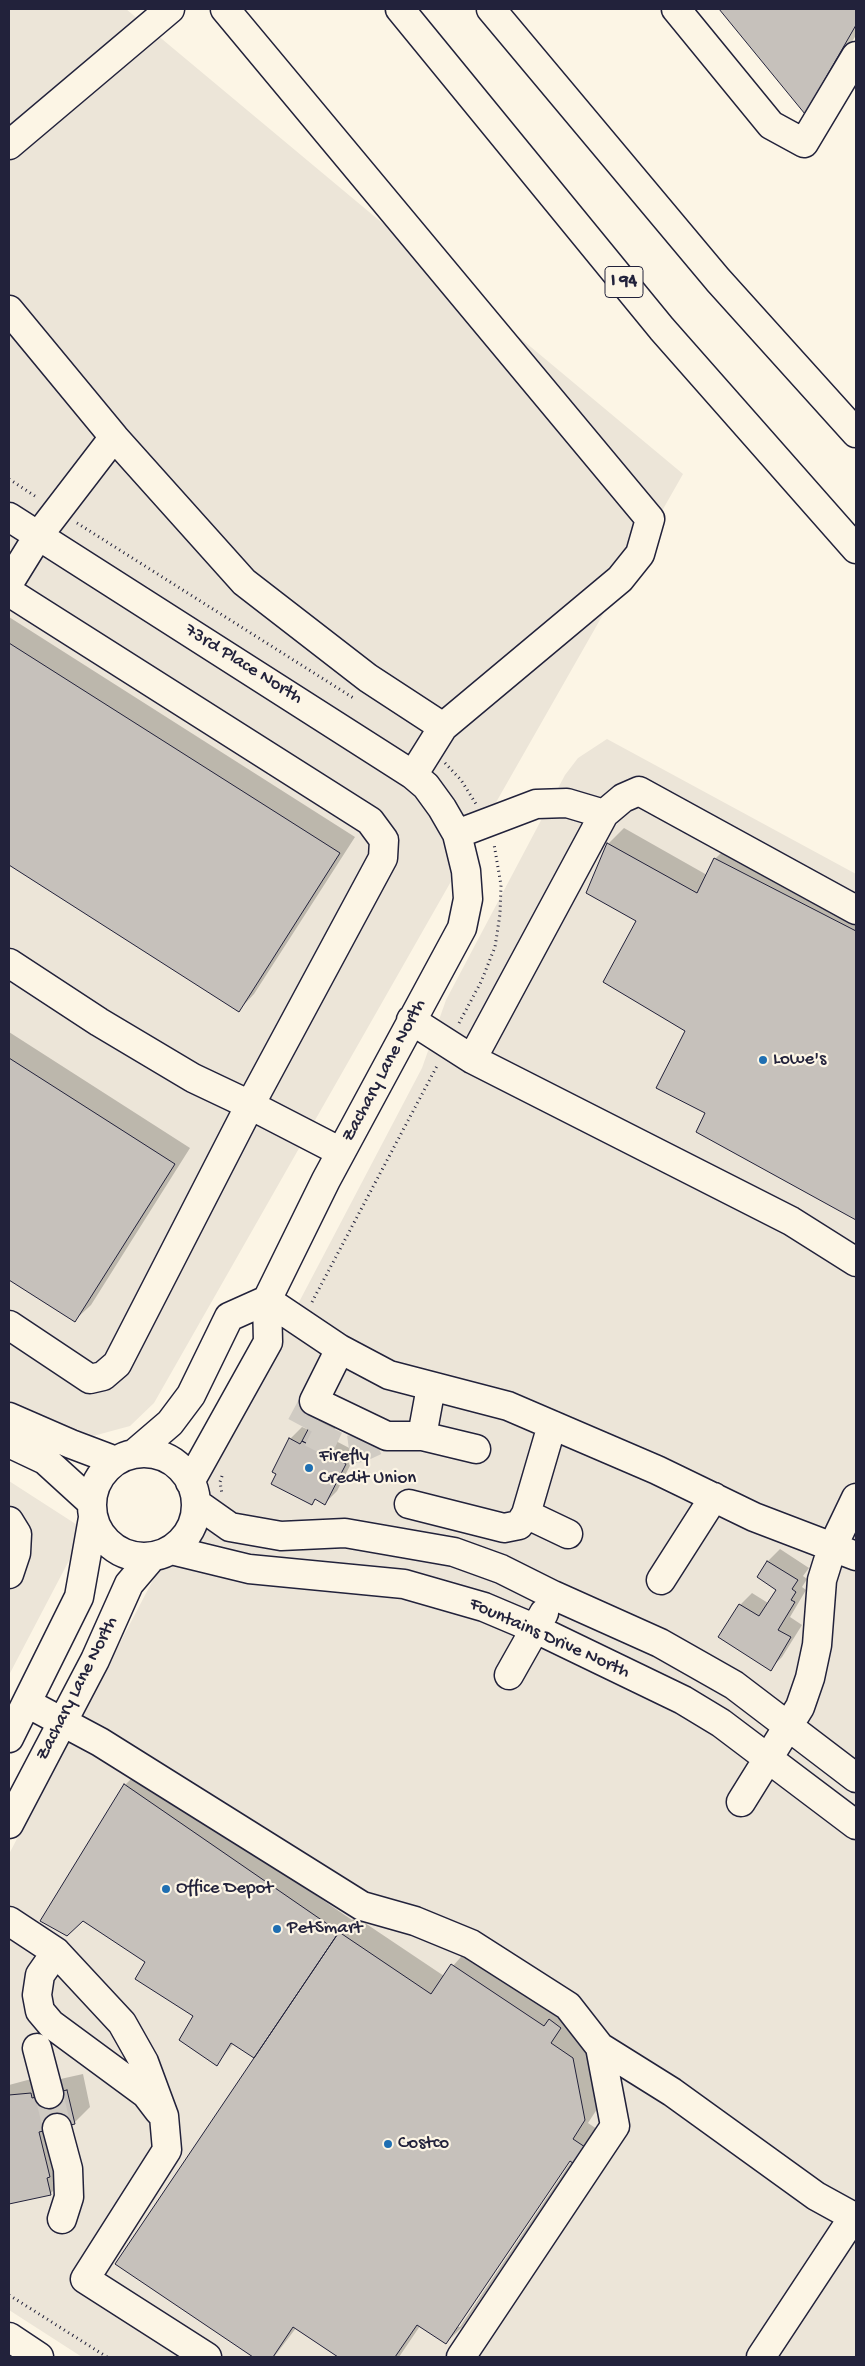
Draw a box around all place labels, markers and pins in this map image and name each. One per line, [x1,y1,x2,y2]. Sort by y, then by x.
place label: Lowe's [773,1049,826,1071]
marker: Lowe's [757,1054,769,1066]
place label: Firefly Credit Union [319,1446,416,1490]
marker: Firefly Credit Union [303,1462,315,1474]
place label: Office Depot [176,1878,273,1900]
marker: Office Depot [160,1883,172,1895]
place label: PetSmart [287,1918,362,1940]
marker: PetSmart [271,1923,283,1935]
place label: Costco [398,2133,449,2155]
marker: Costco [382,2138,394,2150]

